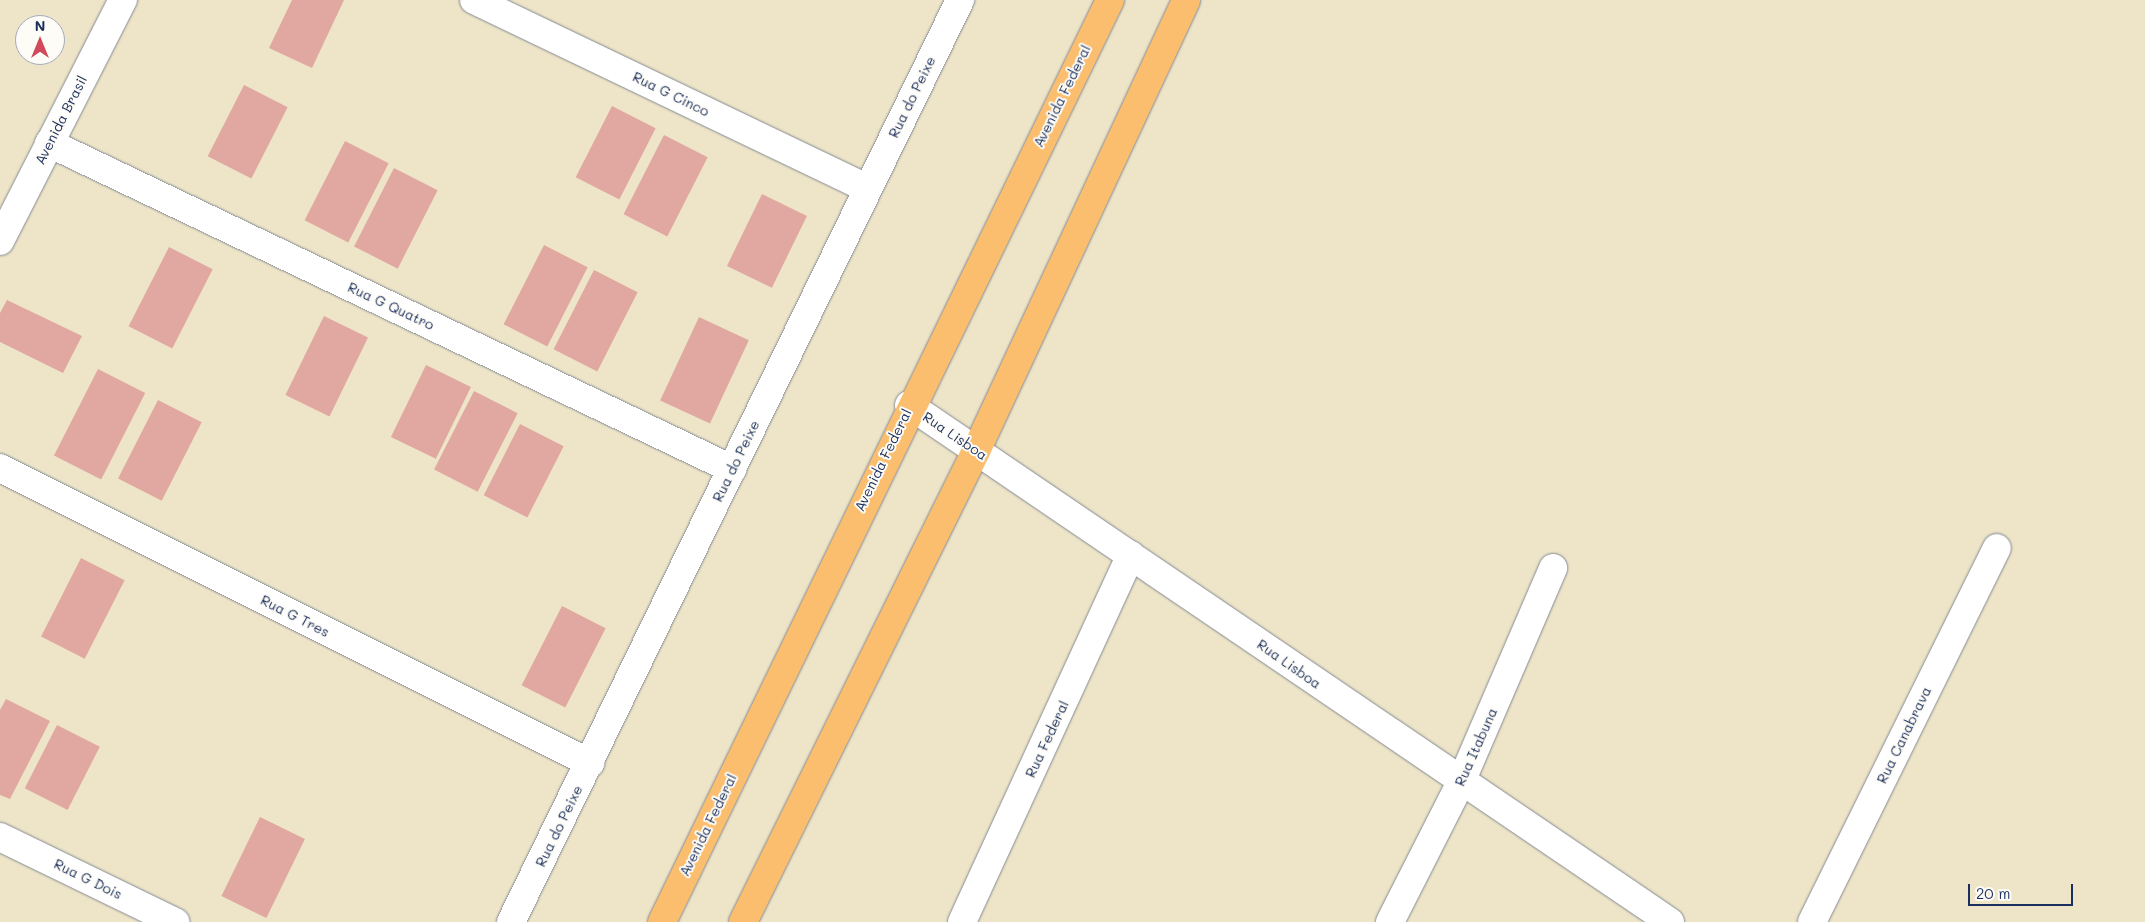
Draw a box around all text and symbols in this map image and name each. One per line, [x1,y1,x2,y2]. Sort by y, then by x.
north arrow [15,15,65,65]
text: N [35,16,45,35]
street label: Avenida Federal [1030,42,1094,150]
street label: Rua do Peixe [885,53,939,141]
street label: Rua G Cinco [630,68,712,120]
street label: Avenida Brasil [31,73,91,167]
street label: Rua G Quatro [345,279,437,333]
street label: Avenida Federal [851,406,915,514]
street label: Rua Lisboa [920,408,990,464]
street label: Rua do Peixe [709,417,763,505]
street label: Rua G Tres [258,591,332,641]
street label: Rua Lisboa [1254,636,1324,692]
street label: Rua Canabrava [1873,684,1935,786]
street label: Rua Federal [1022,698,1072,780]
street label: Rua Itabuna [1451,705,1501,789]
street label: Avenida Federal [676,771,740,879]
street label: Rua do Peixe [532,782,586,870]
street label: Rua G Dois [51,855,125,903]
scale bar [1970,874,2075,906]
text: 20 m [1976,883,2010,903]

